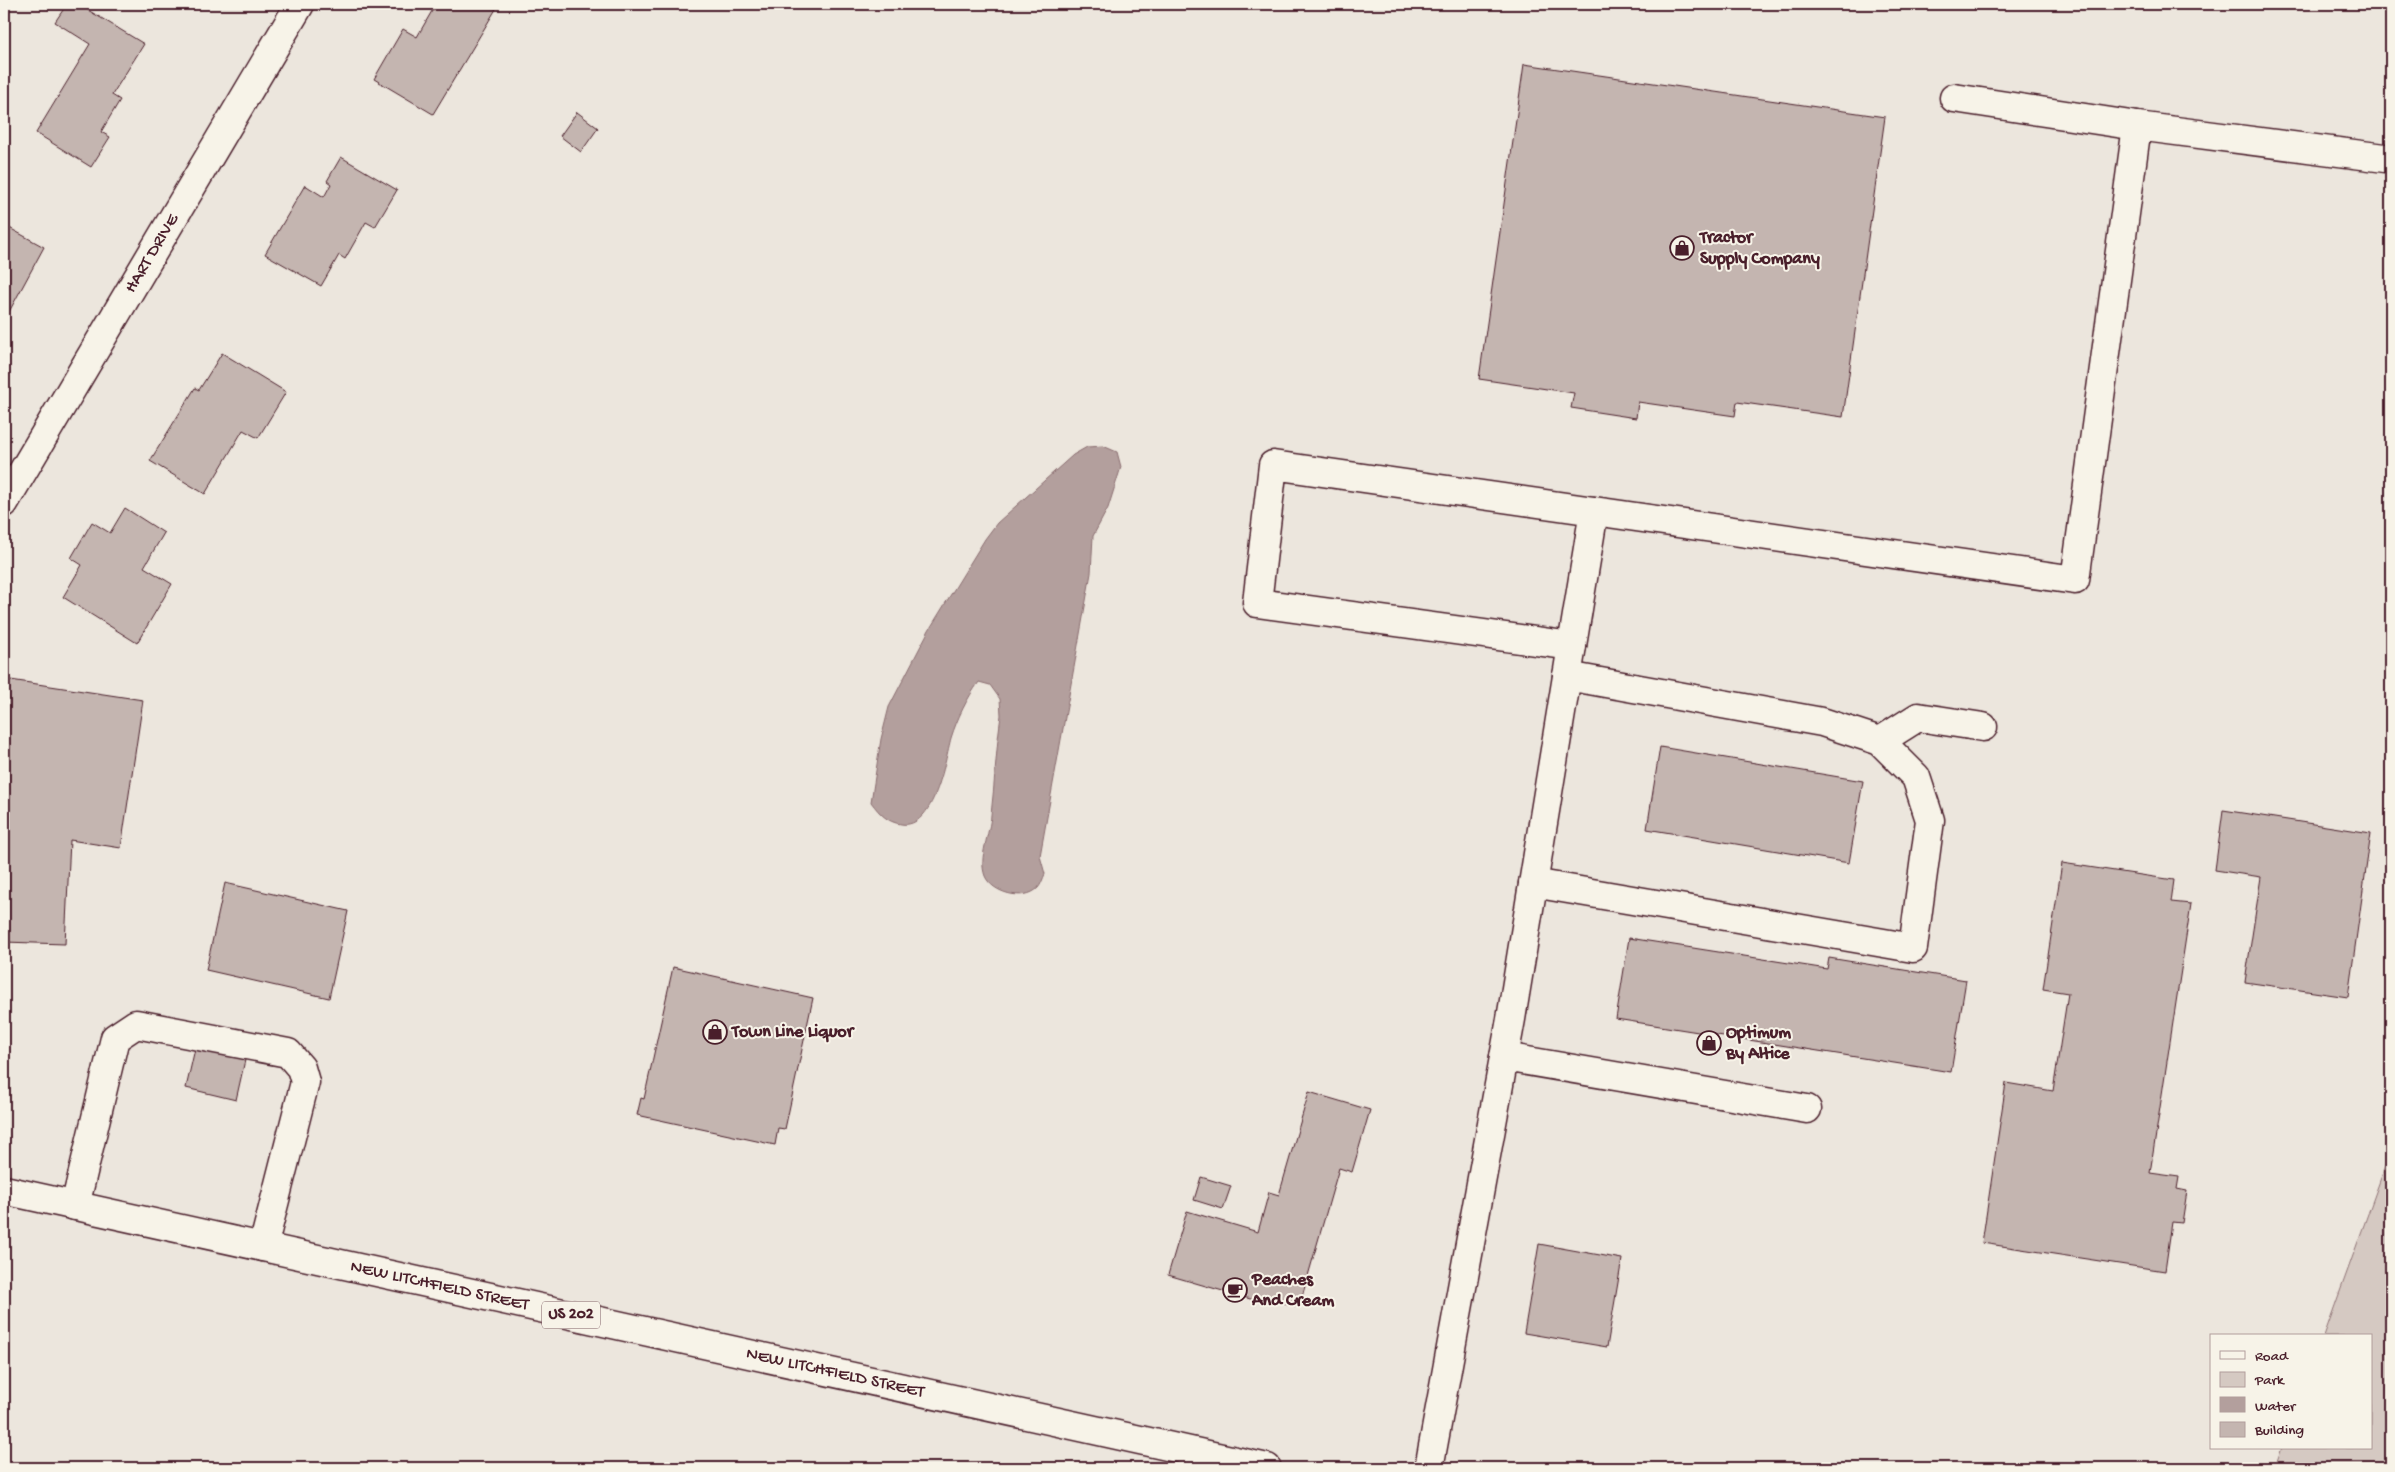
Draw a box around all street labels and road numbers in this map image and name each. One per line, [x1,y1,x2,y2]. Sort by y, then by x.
street label: HART DRIVE [120,210,184,297]
street label: NEW LITCHFIELD STREET [348,1256,532,1316]
road number: US 202 [542,1302,600,1328]
street label: NEW LITCHFIELD STREET [744,1343,927,1403]

